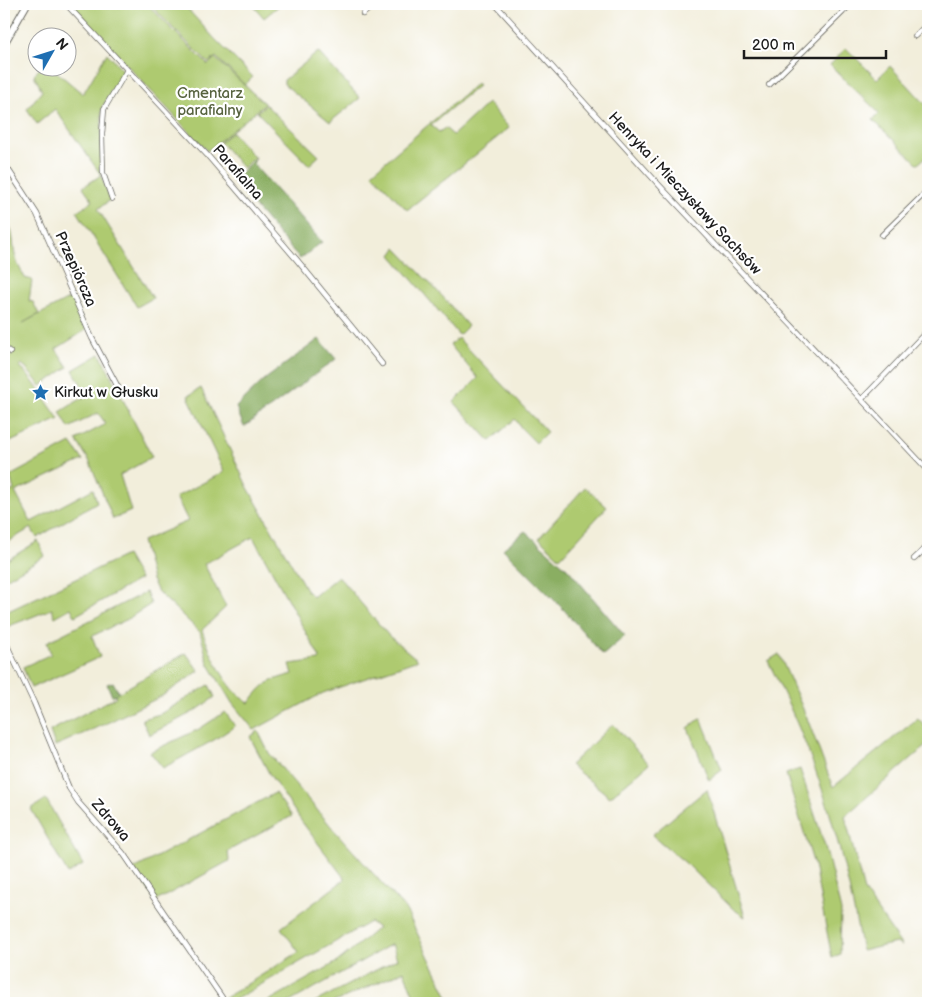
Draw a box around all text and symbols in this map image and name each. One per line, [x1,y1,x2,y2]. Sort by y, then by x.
north arrow [28,28,78,78]
scale bar [744,28,887,60]
text: N [52,35,72,54]
text: 200 m [752,36,795,55]
park label: Cmentarz parafialny [177,84,244,120]
street label: Henryka i Mieczysławy Sachsów [604,108,765,279]
street label: Parafialna [208,141,267,204]
street label: Przepiórcza [51,229,101,310]
place icon: Kirkut w Głusku [30,382,50,402]
place label: Kirkut w Głusku [54,383,158,402]
street label: Zdrowa [86,795,134,845]

